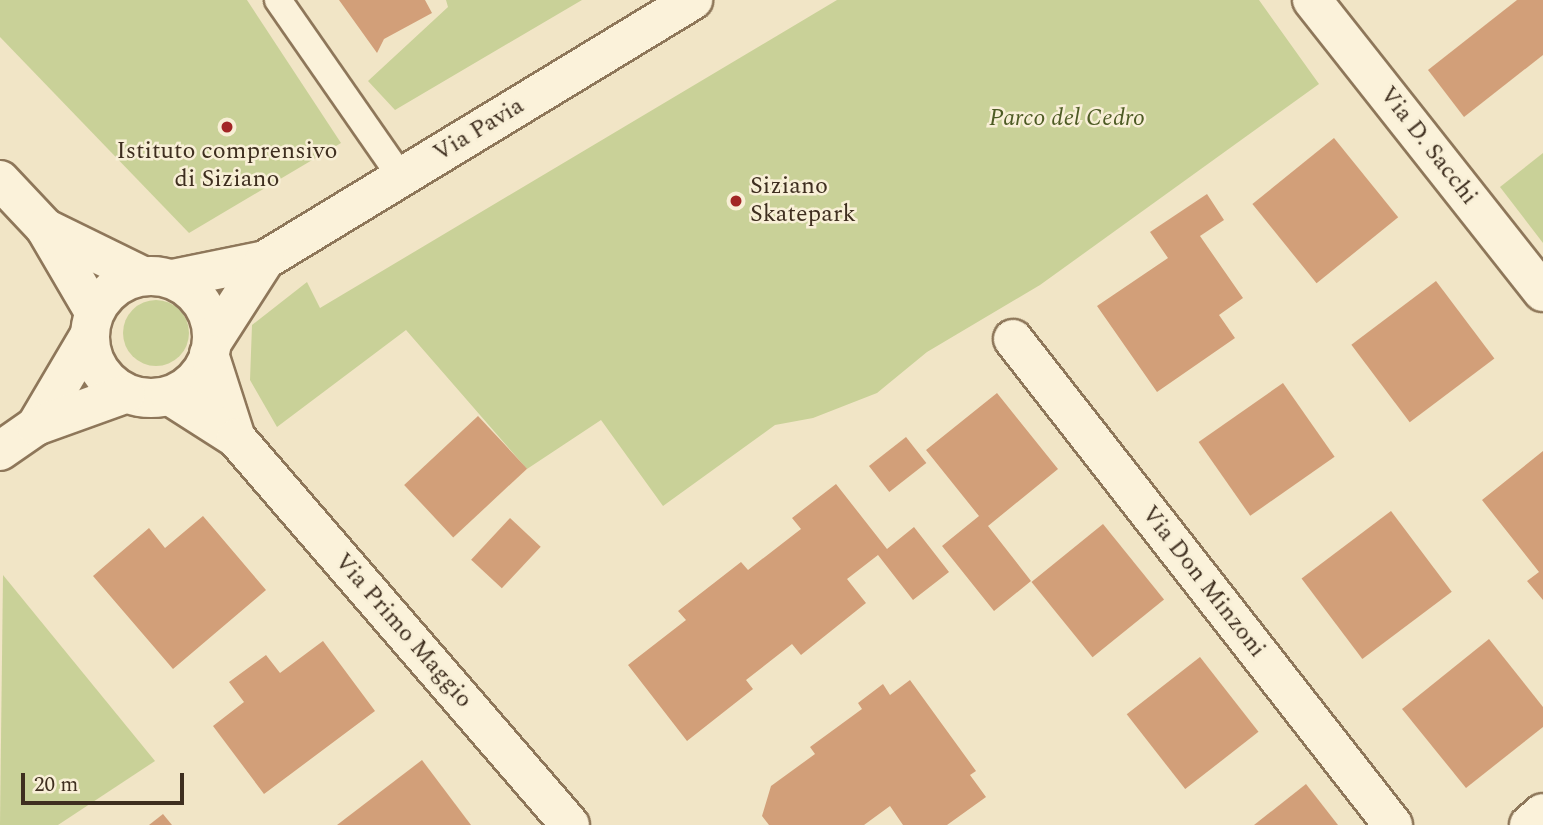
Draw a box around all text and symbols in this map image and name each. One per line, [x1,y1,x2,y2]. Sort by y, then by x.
street label: Via D. Sacchi [1373,81,1483,211]
street label: Via Pavia [429,92,529,168]
park label: Parco del Cedro [989,105,1145,133]
marker: Istituto comprensivo di Siziano [219,119,235,135]
place label: Istituto comprensivo di Siziano [116,138,338,194]
place label: Siziano Skatepark [750,173,856,229]
marker: Siziano Skatepark [728,193,744,209]
street label: Via Don Minzoni [1135,500,1271,664]
street label: Via Primo Maggio [328,548,478,714]
scale bar [24,758,187,802]
text: 20 m [34,769,78,801]

